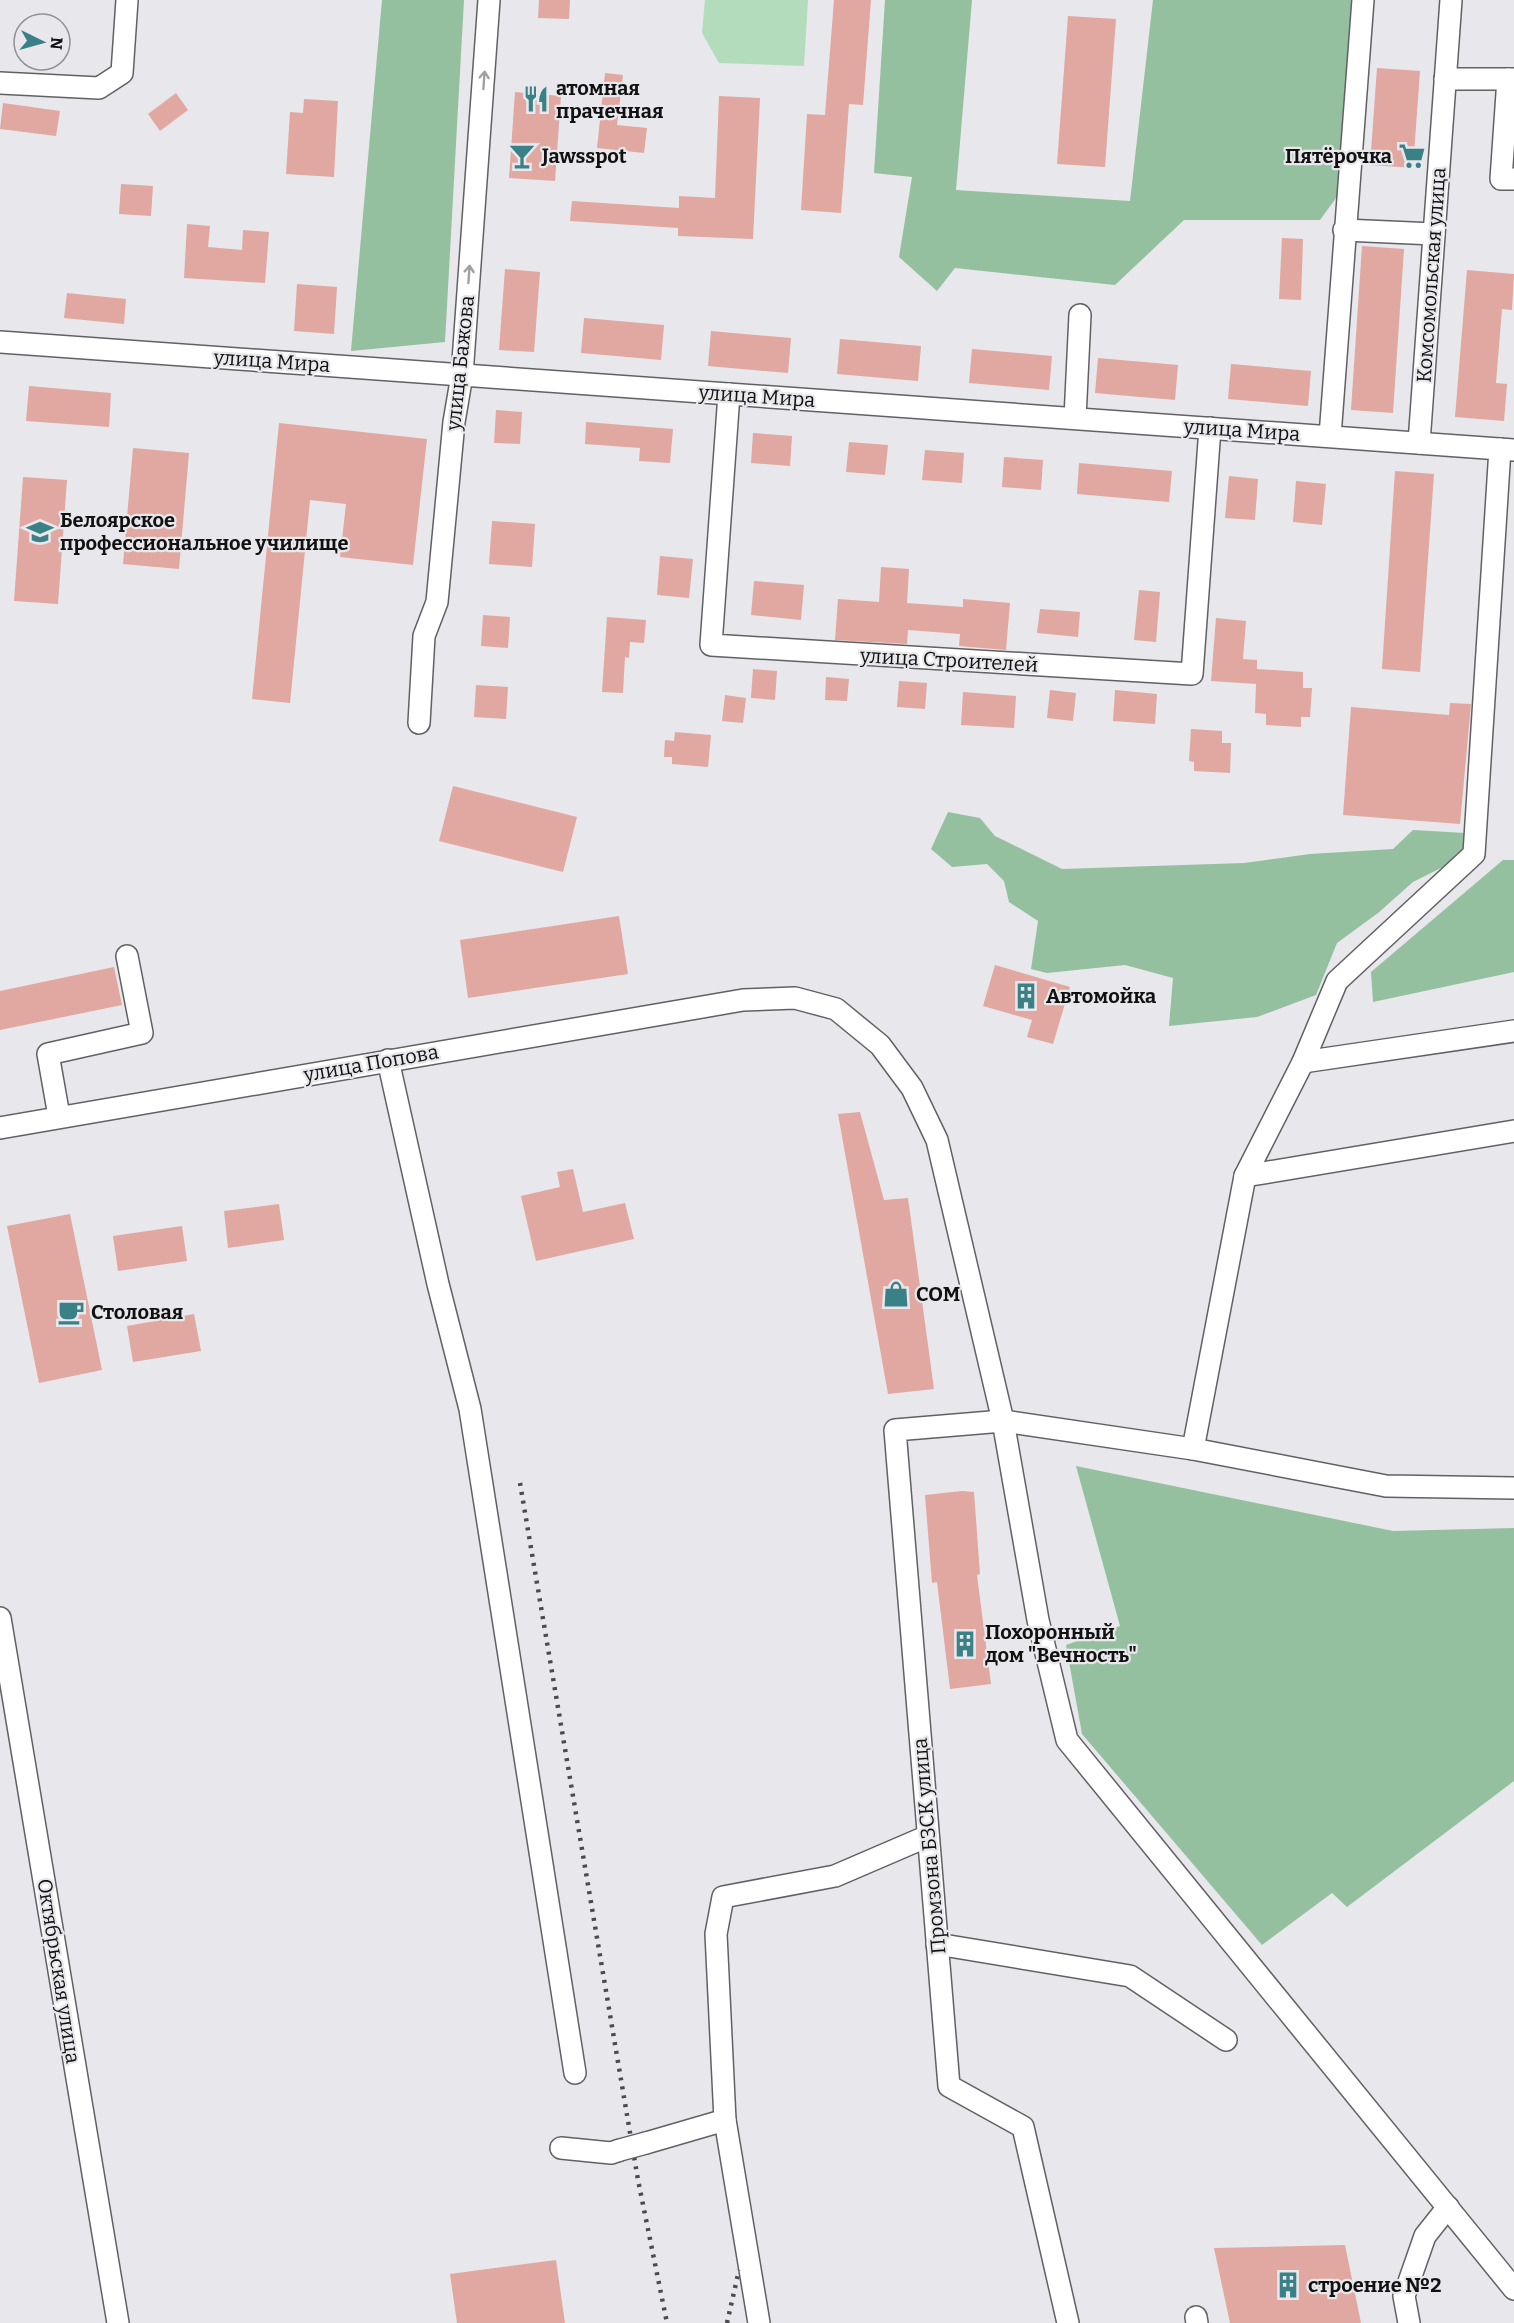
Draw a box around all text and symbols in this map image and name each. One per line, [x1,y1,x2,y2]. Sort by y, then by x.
north arrow [12,12,72,72]
text: N [46,36,66,50]
one-way arrow [478,71,489,90]
place label: атомная прачечная [556,76,664,123]
restaurant icon: атомная прачечная [521,84,551,114]
bar icon: Jawsspot [507,141,537,171]
supermarket icon: Пятёрочка [1397,141,1427,171]
place label: Jawsspot [541,144,627,168]
place label: Пятёрочка [1285,144,1392,168]
street label: Комсомольская улица [1412,167,1450,383]
one-way arrow [464,265,475,285]
street label: улица Бажова [441,294,479,433]
street label: улица Мира [212,345,331,377]
street label: улица Мира [697,380,816,412]
street label: улица Мира [1182,414,1301,446]
place label: Белоярское профессиональное училище [60,508,348,555]
school or university icon: Белоярское профессиональное училище [25,517,55,547]
street label: улица Строителей [858,643,1039,677]
building icon: Автомойка [1011,981,1041,1011]
place label: Автомойка [1046,984,1156,1008]
street label: улица Попова [301,1039,440,1087]
shop icon: СОМ [881,1279,911,1309]
place label: СОМ [916,1282,960,1306]
cafe icon: Столовая [56,1297,86,1327]
place label: Столовая [91,1300,183,1324]
place label: Похоронный дом "Вечность" [985,1620,1137,1667]
building icon: Похоронный дом "Вечность" [950,1629,980,1659]
street label: Промзона БЗСК улица [908,1737,950,1955]
street label: Октябрьская улица [33,1877,85,2065]
building icon: строение №2 [1273,2270,1303,2300]
place label: строение №2 [1308,2273,1441,2297]

